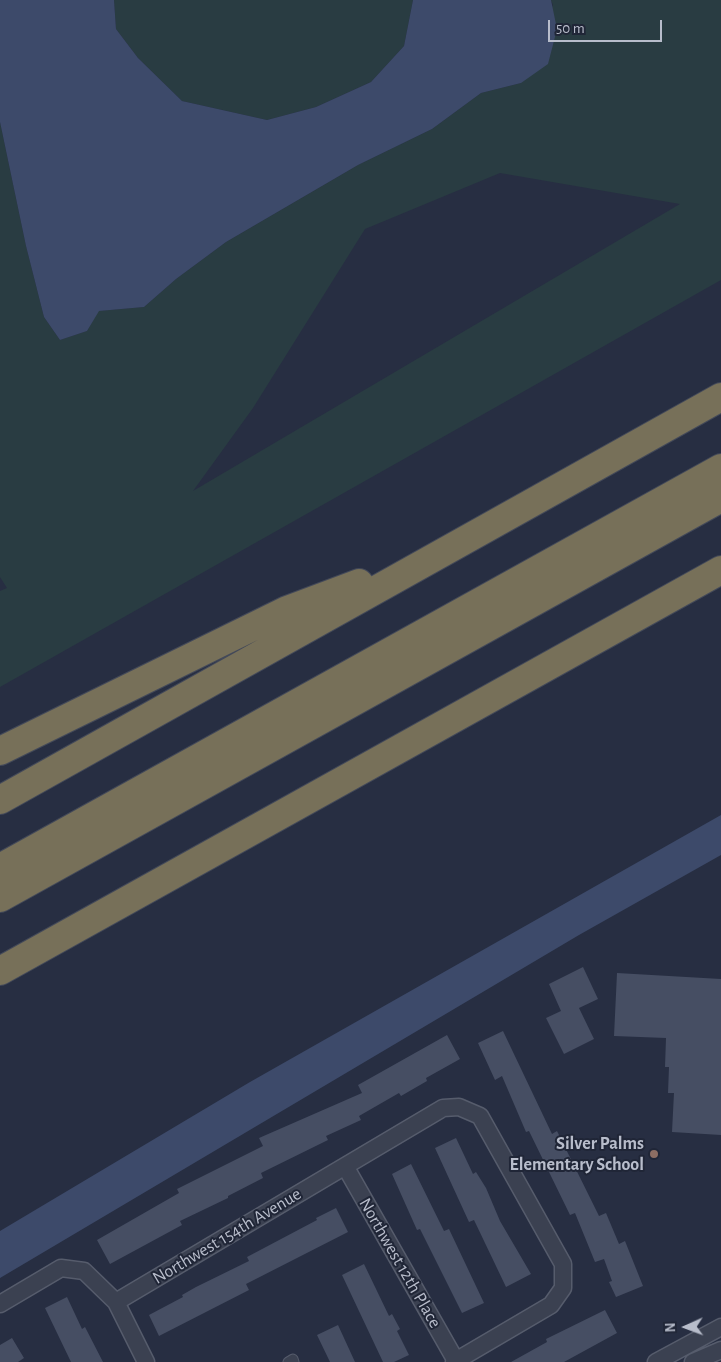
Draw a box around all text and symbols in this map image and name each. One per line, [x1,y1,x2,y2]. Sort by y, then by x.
scale bar [551,10,665,42]
text: 50 m [556,21,585,36]
place label: Silver Palms Elementary School [509,1133,644,1176]
marker: Silver Palms Elementary School [648,1148,660,1160]
street label: Northwest 154th Avenue [149,1183,305,1289]
street label: Northwest 12th Place [354,1194,446,1332]
north arrow [661,1302,711,1352]
text: N [664,1322,678,1333]

